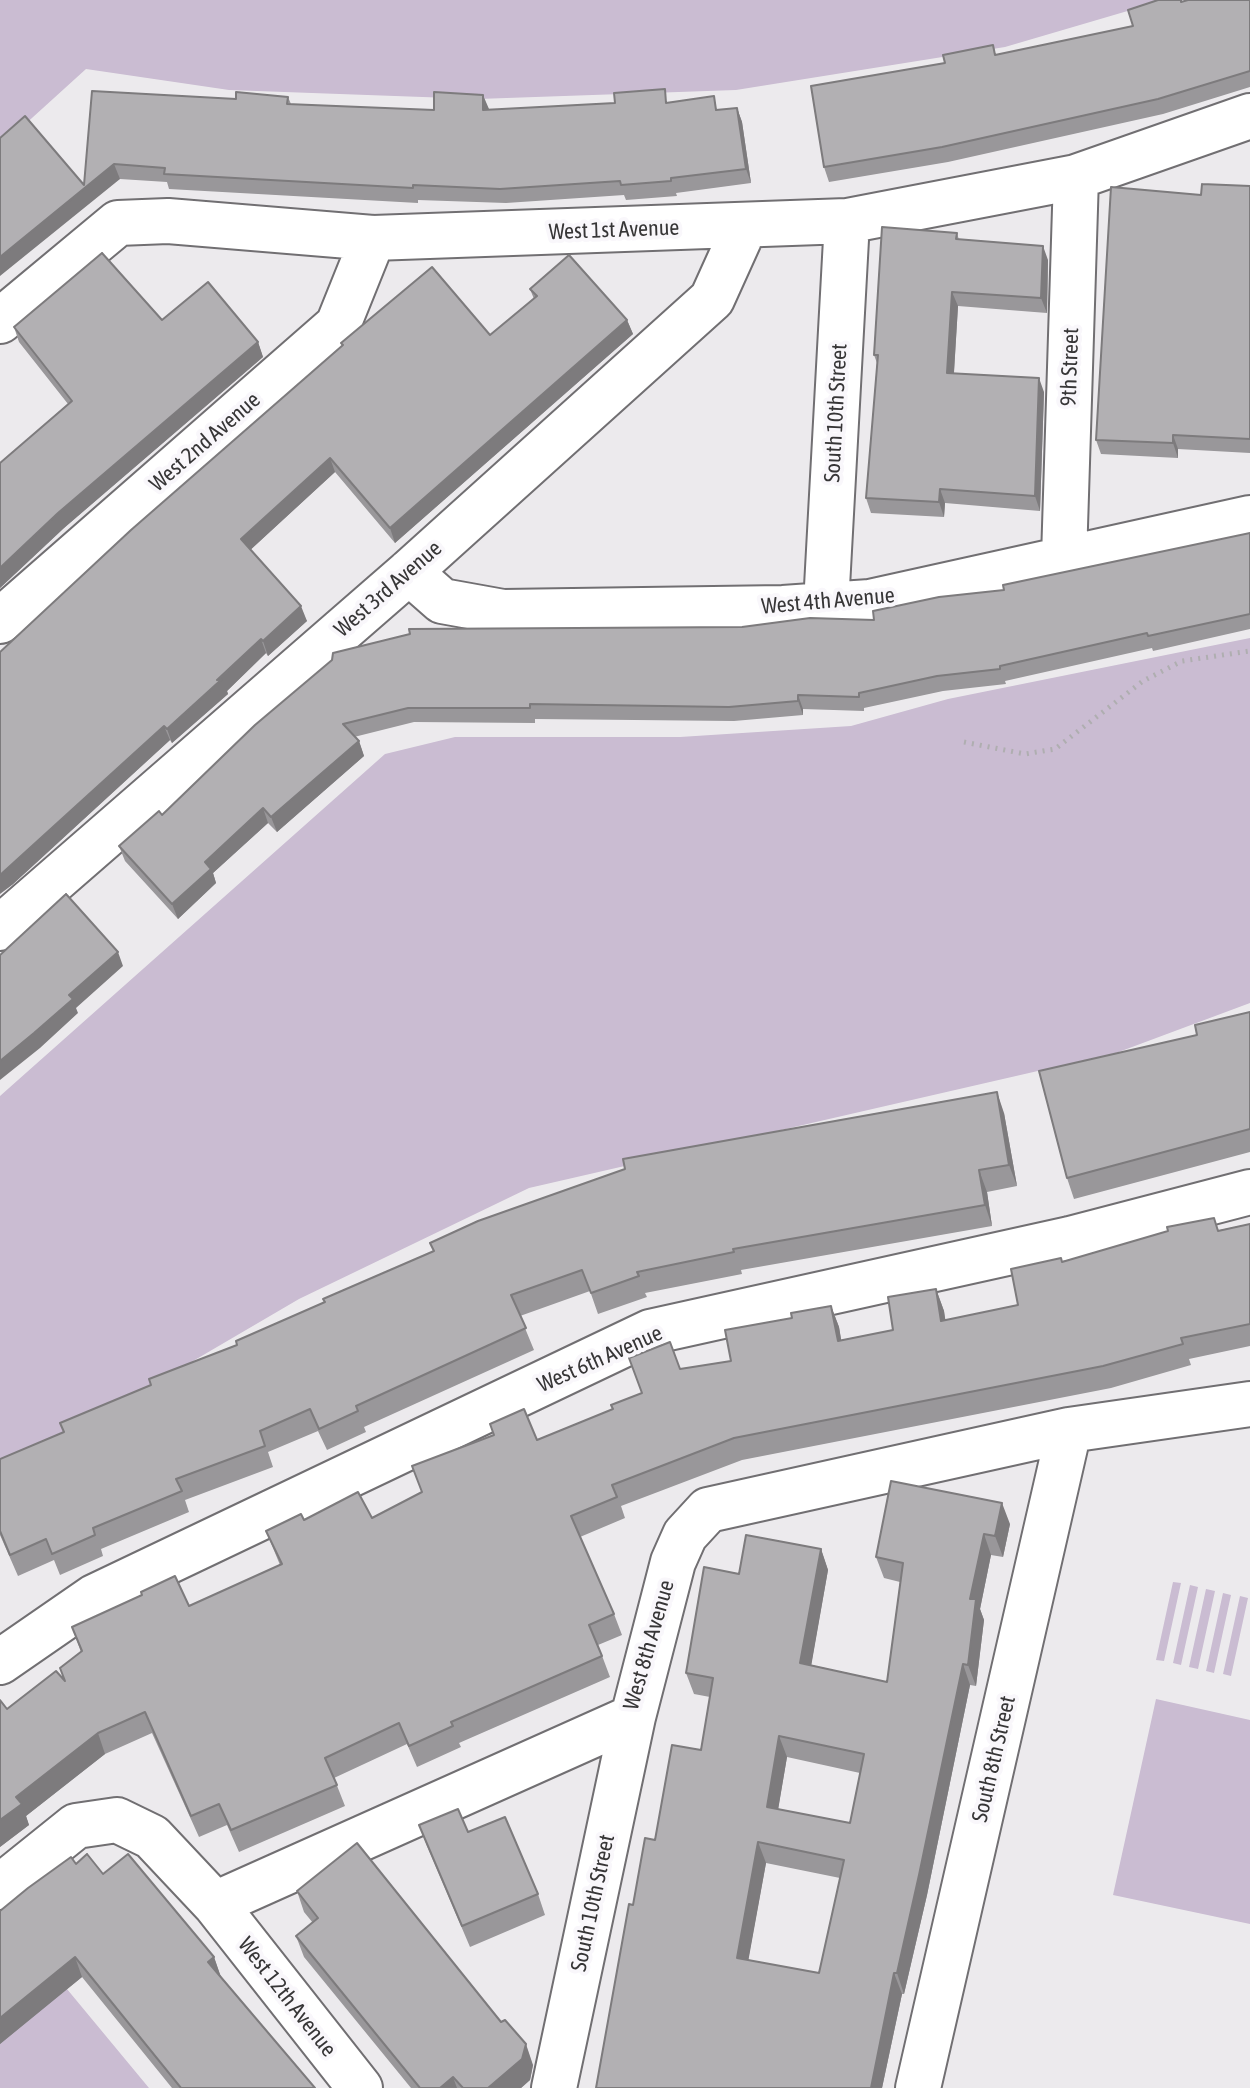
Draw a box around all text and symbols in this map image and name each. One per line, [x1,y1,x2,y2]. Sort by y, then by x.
street label: West 1st Avenue [548,215,680,245]
street label: 9th Street [1055,327,1085,407]
street label: South 10th Street [819,343,853,483]
street label: West 2nd Avenue [144,387,266,497]
street label: West 3rd Avenue [329,535,447,643]
street label: West 4th Avenue [760,582,896,620]
street label: West 6th Avenue [534,1320,666,1398]
street label: West 8th Avenue [618,1577,680,1713]
street label: South 8th Street [967,1693,1021,1825]
street label: South 10th Street [566,1832,620,1974]
street label: West 12th Avenue [232,1932,342,2062]

